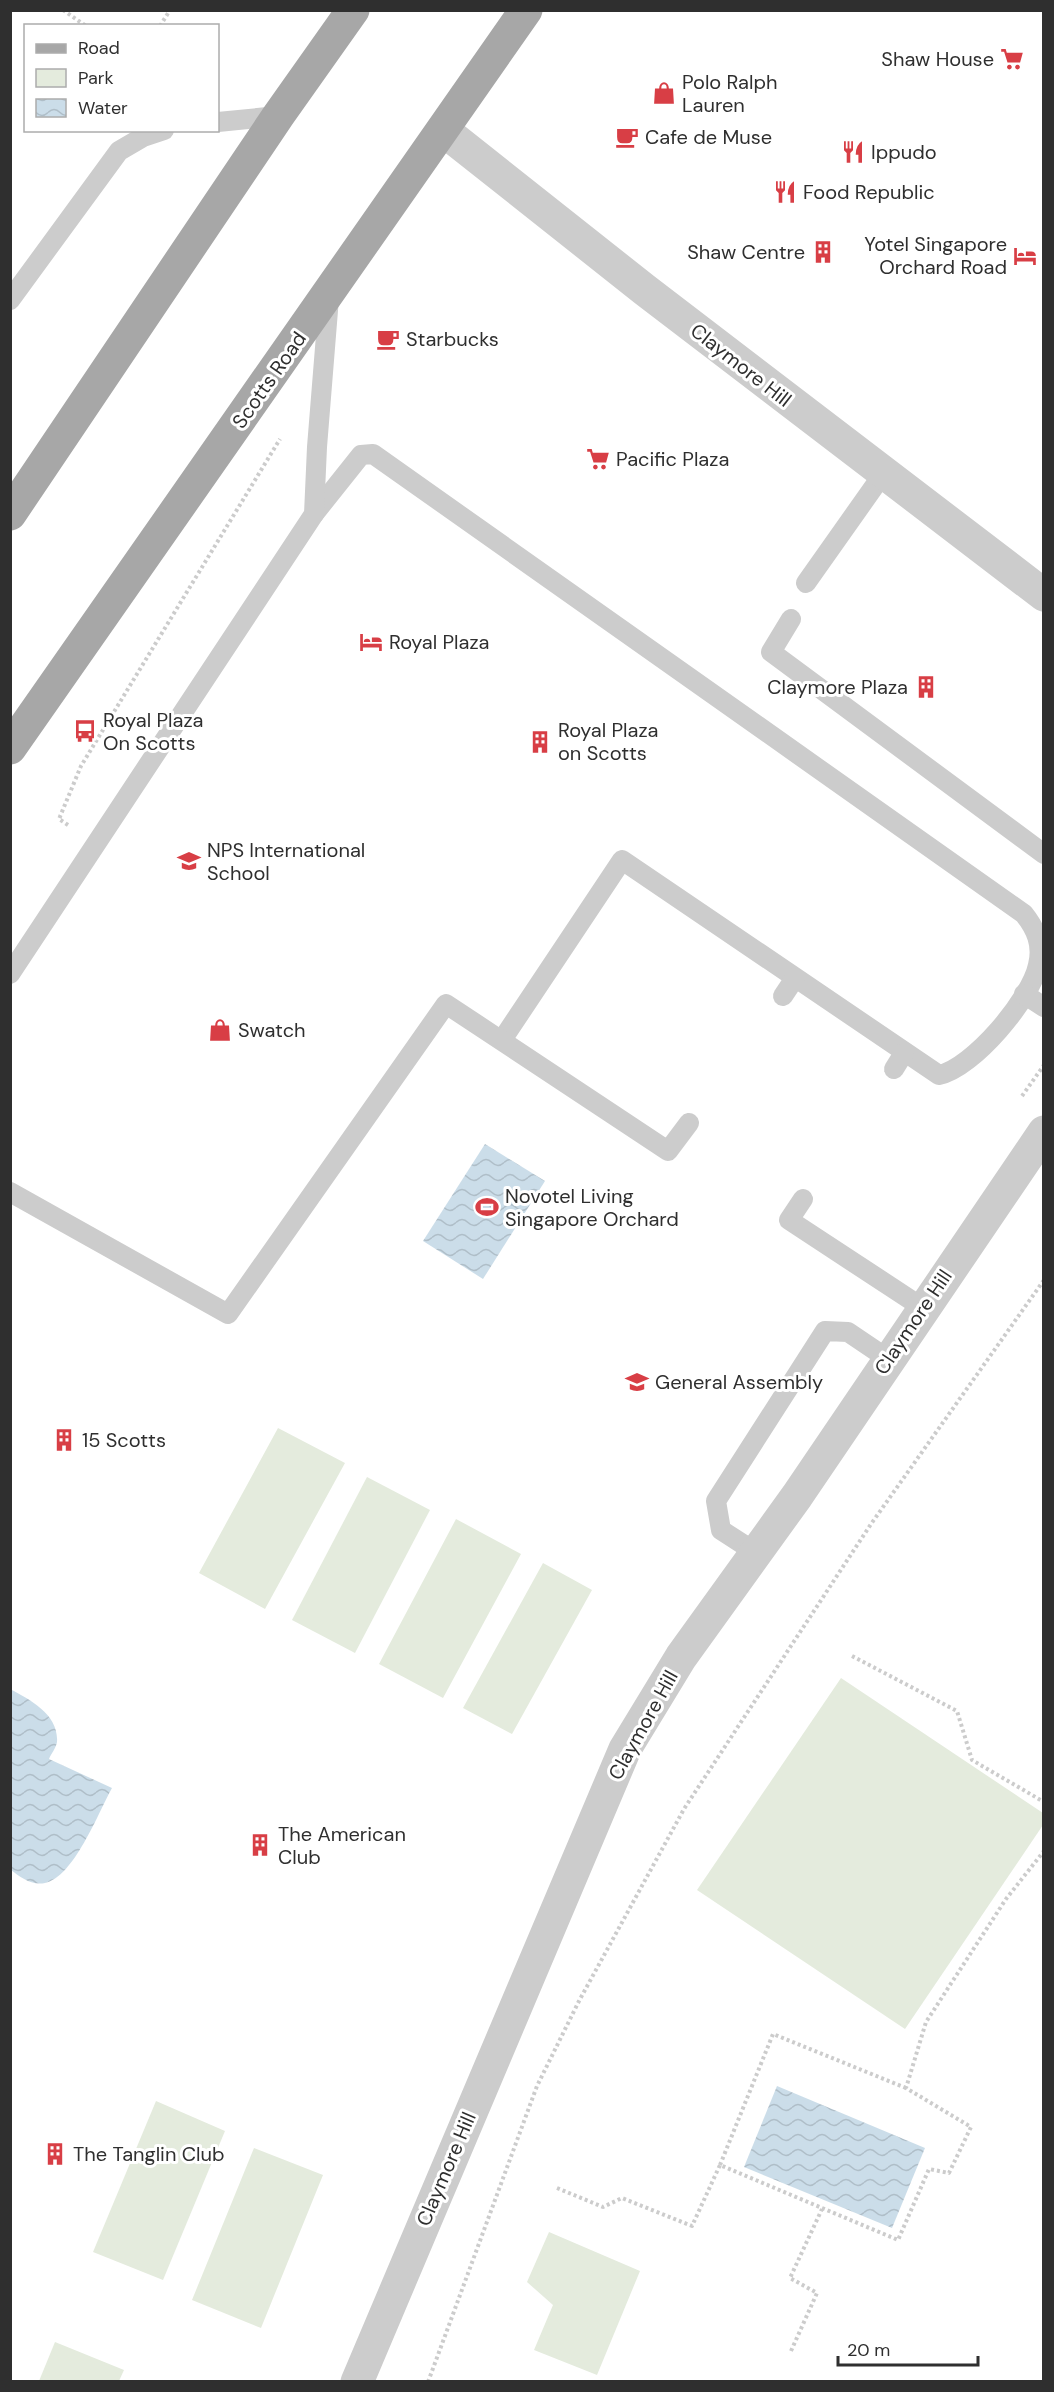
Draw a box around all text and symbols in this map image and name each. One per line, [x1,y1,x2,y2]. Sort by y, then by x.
legend [24,24,219,132]
text: Road [78,36,120,60]
place label: Shaw House [881,46,994,72]
supermarket icon: Shaw House [999,46,1025,72]
text: Park [78,66,114,90]
place label: Polo Ralph Lauren [682,69,777,118]
shop icon: Polo Ralph Lauren [651,80,677,106]
text: Water [78,96,128,120]
cafe icon: Cafe de Muse [614,124,640,150]
place label: Cafe de Muse [645,124,772,150]
restaurant icon: Ippudo [840,139,866,165]
place label: Ippudo [871,139,937,165]
restaurant icon: Food Republic [772,179,798,205]
place label: Food Republic [803,179,935,205]
place label: Yotel Singapore Orchard Road [864,231,1007,280]
place label: Shaw Centre [687,239,805,265]
building icon: Shaw Centre [810,239,836,265]
hotel icon: Yotel Singapore Orchard Road [1012,243,1038,269]
street label: Claymore Hill [685,317,797,413]
cafe icon: Starbucks [375,326,401,352]
place label: Starbucks [406,326,499,352]
street label: Scotts Road [226,327,312,433]
supermarket icon: Pacific Plaza [585,446,611,472]
place label: Pacific Plaza [616,446,729,472]
hotel icon: Royal Plaza [358,629,384,655]
place label: Royal Plaza [389,629,489,655]
place label: Claymore Plaza [767,674,908,700]
building icon: Claymore Plaza [913,674,939,700]
place label: Royal Plaza On Scotts [103,707,203,756]
place label: Royal Plaza on Scotts [558,717,658,766]
bus stop icon: Royal Plaza On Scotts [72,718,98,744]
building icon: Royal Plaza on Scotts [527,729,553,755]
place label: NPS International School [207,837,365,886]
school or university icon: NPS International School [176,848,202,874]
shop icon: Swatch [207,1017,233,1043]
place label: Swatch [238,1017,306,1043]
place label: Novotel Living Singapore Orchard [505,1183,679,1232]
sports icon: Novotel Living Singapore Orchard [474,1194,500,1220]
street label: Claymore Hill [868,1264,958,1380]
school or university icon: General Assembly [624,1369,650,1395]
place label: General Assembly [655,1369,823,1395]
building icon: 15 Scotts [51,1427,77,1453]
place label: 15 Scotts [82,1427,166,1453]
street label: Claymore Hill [602,1666,684,1784]
place label: The American Club [278,1821,406,1870]
building icon: The American Club [247,1832,273,1858]
street label: Claymore Hill [410,2108,482,2230]
building icon: The Tanglin Club [42,2141,68,2167]
place label: The Tanglin Club [73,2141,225,2167]
scale bar [838,2329,978,2367]
text: 20 m [847,2338,890,2362]

